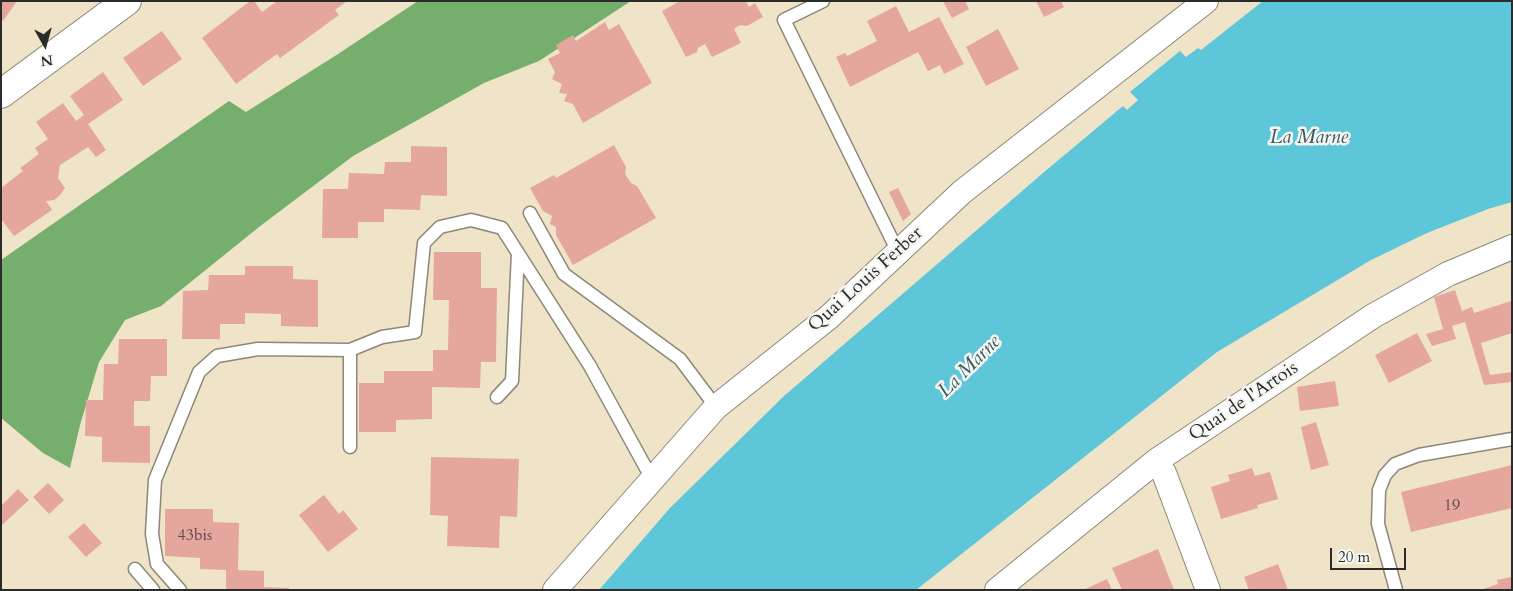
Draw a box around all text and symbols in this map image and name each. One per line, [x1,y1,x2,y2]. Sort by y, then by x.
north arrow [20,20,70,70]
text: N [40,50,54,71]
water label: La Marne [1270,126,1348,150]
street label: Quai Louis Ferber [804,222,928,338]
water label: La Marne [934,331,1006,403]
street label: Quai de l'Artois [1185,357,1303,447]
house number: 19 [1444,496,1460,516]
house number: 43bis [178,526,212,546]
scale bar [1333,538,1409,570]
text: 20 m [1338,547,1370,567]

